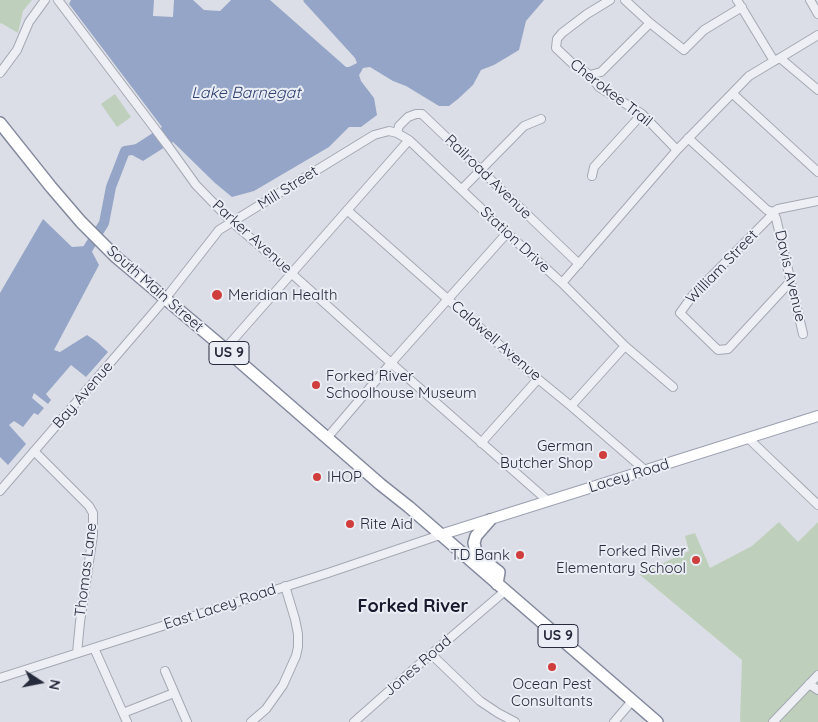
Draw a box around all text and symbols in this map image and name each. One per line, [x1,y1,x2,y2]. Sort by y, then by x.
street label: Cherokee Trail [566,55,656,131]
water label: Lake Barnegat [191,83,301,103]
street label: Railroad Avenue [441,131,535,223]
street label: Mill Street [255,162,321,214]
street label: Parker Avenue [208,196,296,278]
street label: Station Drive [476,203,554,277]
street label: William Street [682,226,762,308]
street label: Davis Avenue [771,229,809,323]
street label: South Main Street [103,242,207,336]
place label: Meridian Health [228,286,337,304]
marker: Meridian Health [210,288,224,302]
street label: Caldwell Avenue [447,297,545,385]
road number: US 9 [209,342,249,364]
street label: Bay Avenue [49,358,117,432]
place label: Forked River Schoolhouse Museum [326,367,477,402]
marker: Forked River Schoolhouse Museum [310,379,322,391]
place label: German Butcher Shop [500,437,593,472]
marker: German Butcher Shop [597,449,609,461]
street label: Lacey Road [587,455,671,497]
place label: IHOP [327,468,362,486]
marker: IHOP [311,471,323,483]
place label: Rite Aid [360,515,413,533]
marker: Rite Aid [344,518,356,530]
street label: Thomas Lane [71,522,101,618]
place label: Forked River Elementary School [556,542,686,577]
place label: TD Bank [451,546,510,564]
marker: TD Bank [514,549,526,561]
marker: Forked River Elementary School [690,554,702,566]
street label: East Lacey Road [162,580,278,634]
district label: Forked River [358,596,468,618]
road number: US 9 [538,624,578,648]
street label: Jones Road [381,632,455,700]
north arrow [15,657,65,707]
marker: Ocean Pest Consultants [546,661,558,673]
place label: Ocean Pest Consultants [511,675,593,710]
text: N [45,678,65,692]

